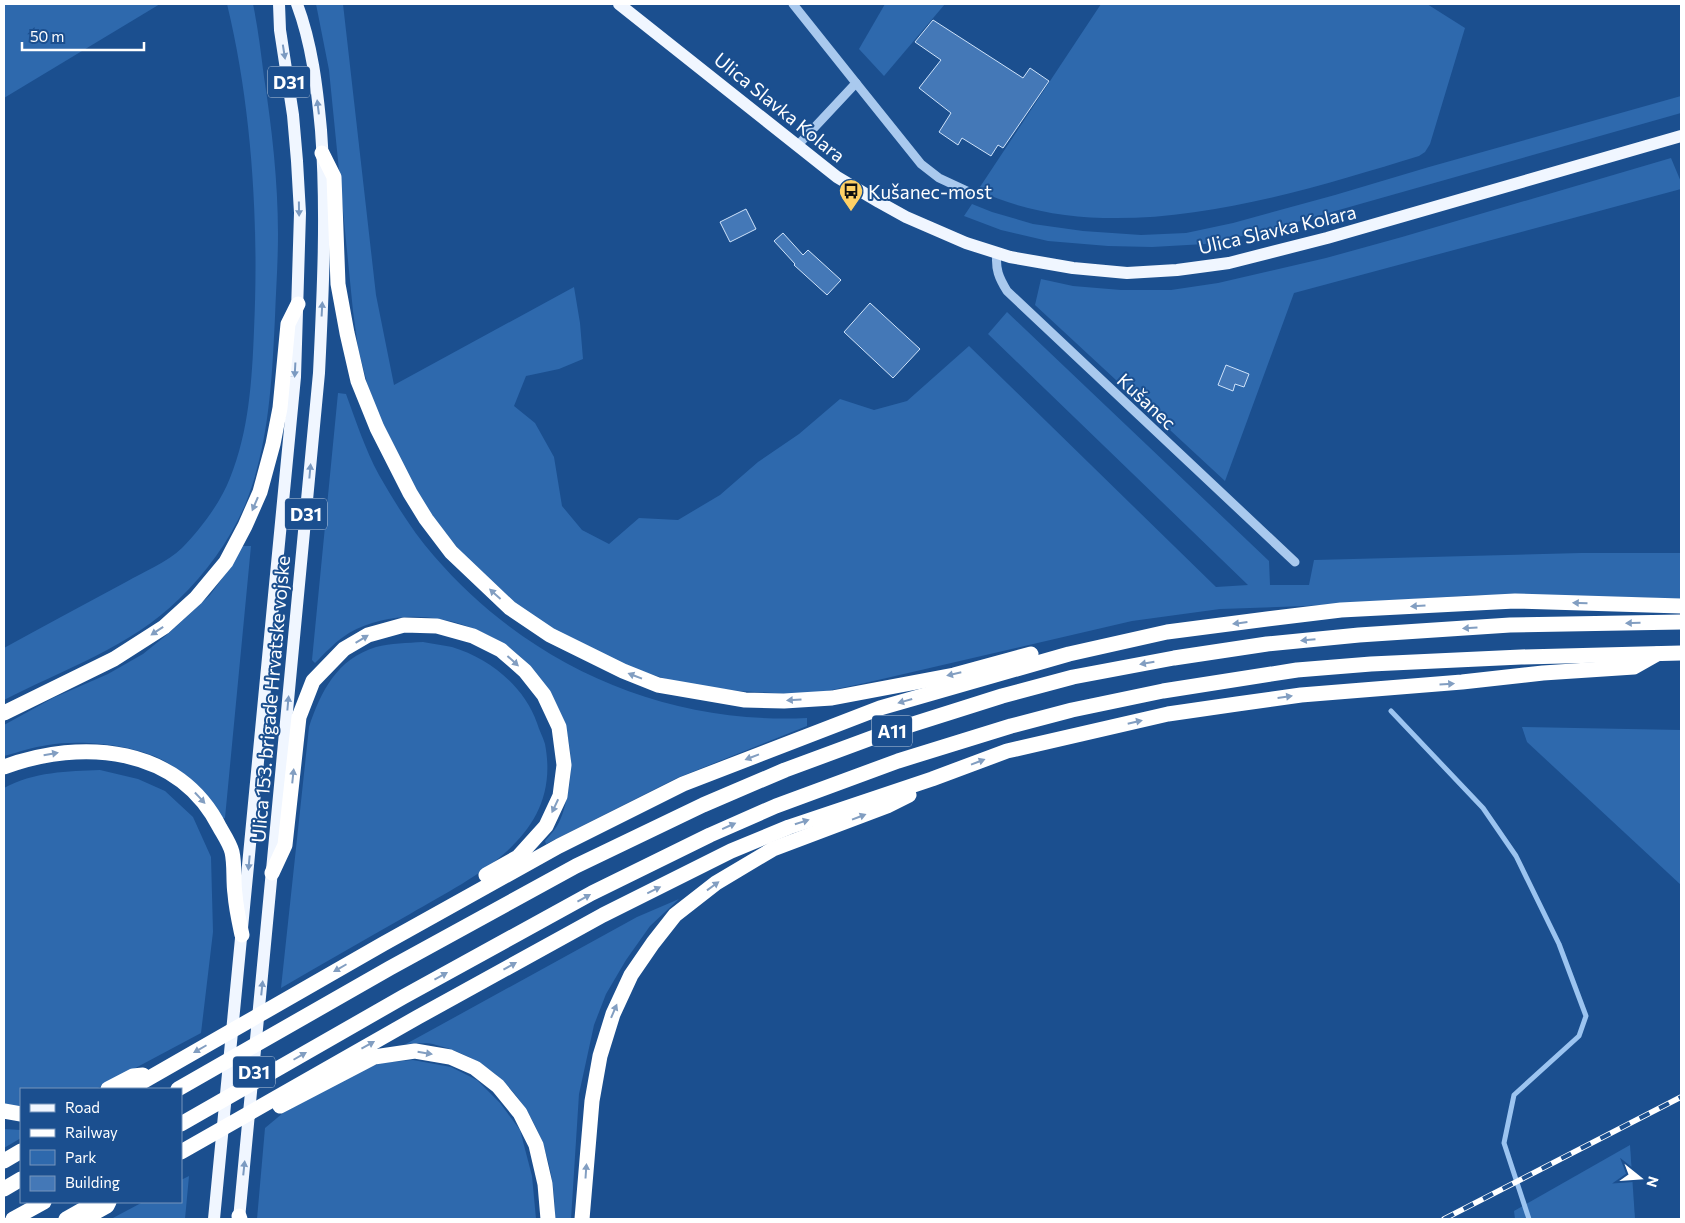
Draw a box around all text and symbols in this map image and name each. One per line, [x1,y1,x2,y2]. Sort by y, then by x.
scale bar [22,20,145,52]
text: 50 m [30,27,64,45]
one-way arrow [280,45,288,61]
street label: Ulica Slavka Kolara [710,47,850,167]
road number: D31 [268,66,310,98]
one-way arrow [314,98,322,114]
bus stop icon: Kušanec-most [838,178,864,212]
place label: Kušanec-most [868,180,992,203]
street label: Ulica Slavka Kolara [1196,200,1358,258]
one-way arrow [295,202,303,218]
one-way arrow [319,301,327,317]
one-way arrow [291,363,299,379]
street label: Kušanec [1113,368,1181,434]
one-way arrow [306,463,314,479]
one-way arrow [250,497,258,511]
road number: D31 [285,498,327,530]
street label: Ulica 153. brigade Hrvatske vojske [246,554,294,844]
one-way arrow [488,589,501,600]
one-way arrow [1572,599,1588,607]
one-way arrow [1409,603,1425,611]
one-way arrow [1232,619,1248,627]
one-way arrow [1624,620,1640,628]
one-way arrow [1462,624,1478,632]
one-way arrow [151,626,164,636]
one-way arrow [355,634,368,643]
one-way arrow [1300,636,1316,644]
one-way arrow [506,655,519,666]
one-way arrow [1140,659,1155,667]
one-way arrow [947,670,962,678]
one-way arrow [627,672,642,679]
one-way arrow [1439,679,1455,687]
one-way arrow [1277,693,1293,701]
one-way arrow [284,695,292,711]
one-way arrow [786,697,802,705]
one-way arrow [897,697,912,705]
road number: A11 [872,716,912,746]
one-way arrow [1127,718,1142,726]
one-way arrow [43,750,59,758]
one-way arrow [744,753,759,761]
one-way arrow [970,758,985,765]
one-way arrow [289,767,297,783]
one-way arrow [194,792,206,804]
one-way arrow [551,799,559,813]
one-way arrow [852,812,866,820]
one-way arrow [794,818,809,825]
one-way arrow [722,822,737,831]
one-way arrow [245,855,253,871]
one-way arrow [706,880,719,891]
one-way arrow [647,885,661,893]
one-way arrow [576,894,591,902]
one-way arrow [503,962,518,970]
one-way arrow [333,964,348,972]
one-way arrow [434,972,448,980]
one-way arrow [258,980,266,996]
one-way arrow [611,1004,619,1019]
one-way arrow [361,1041,376,1049]
one-way arrow [192,1045,207,1053]
one-way arrow [417,1049,433,1057]
one-way arrow [292,1052,307,1060]
road number: D31 [233,1056,275,1088]
legend [20,1088,182,1203]
text: Road [65,1098,100,1116]
text: Railway [65,1123,118,1141]
text: Park [65,1148,96,1166]
north arrow [1615,1153,1665,1203]
one-way arrow [240,1159,248,1175]
one-way arrow [582,1162,590,1178]
text: Building [65,1173,120,1191]
text: N [1643,1174,1663,1189]

